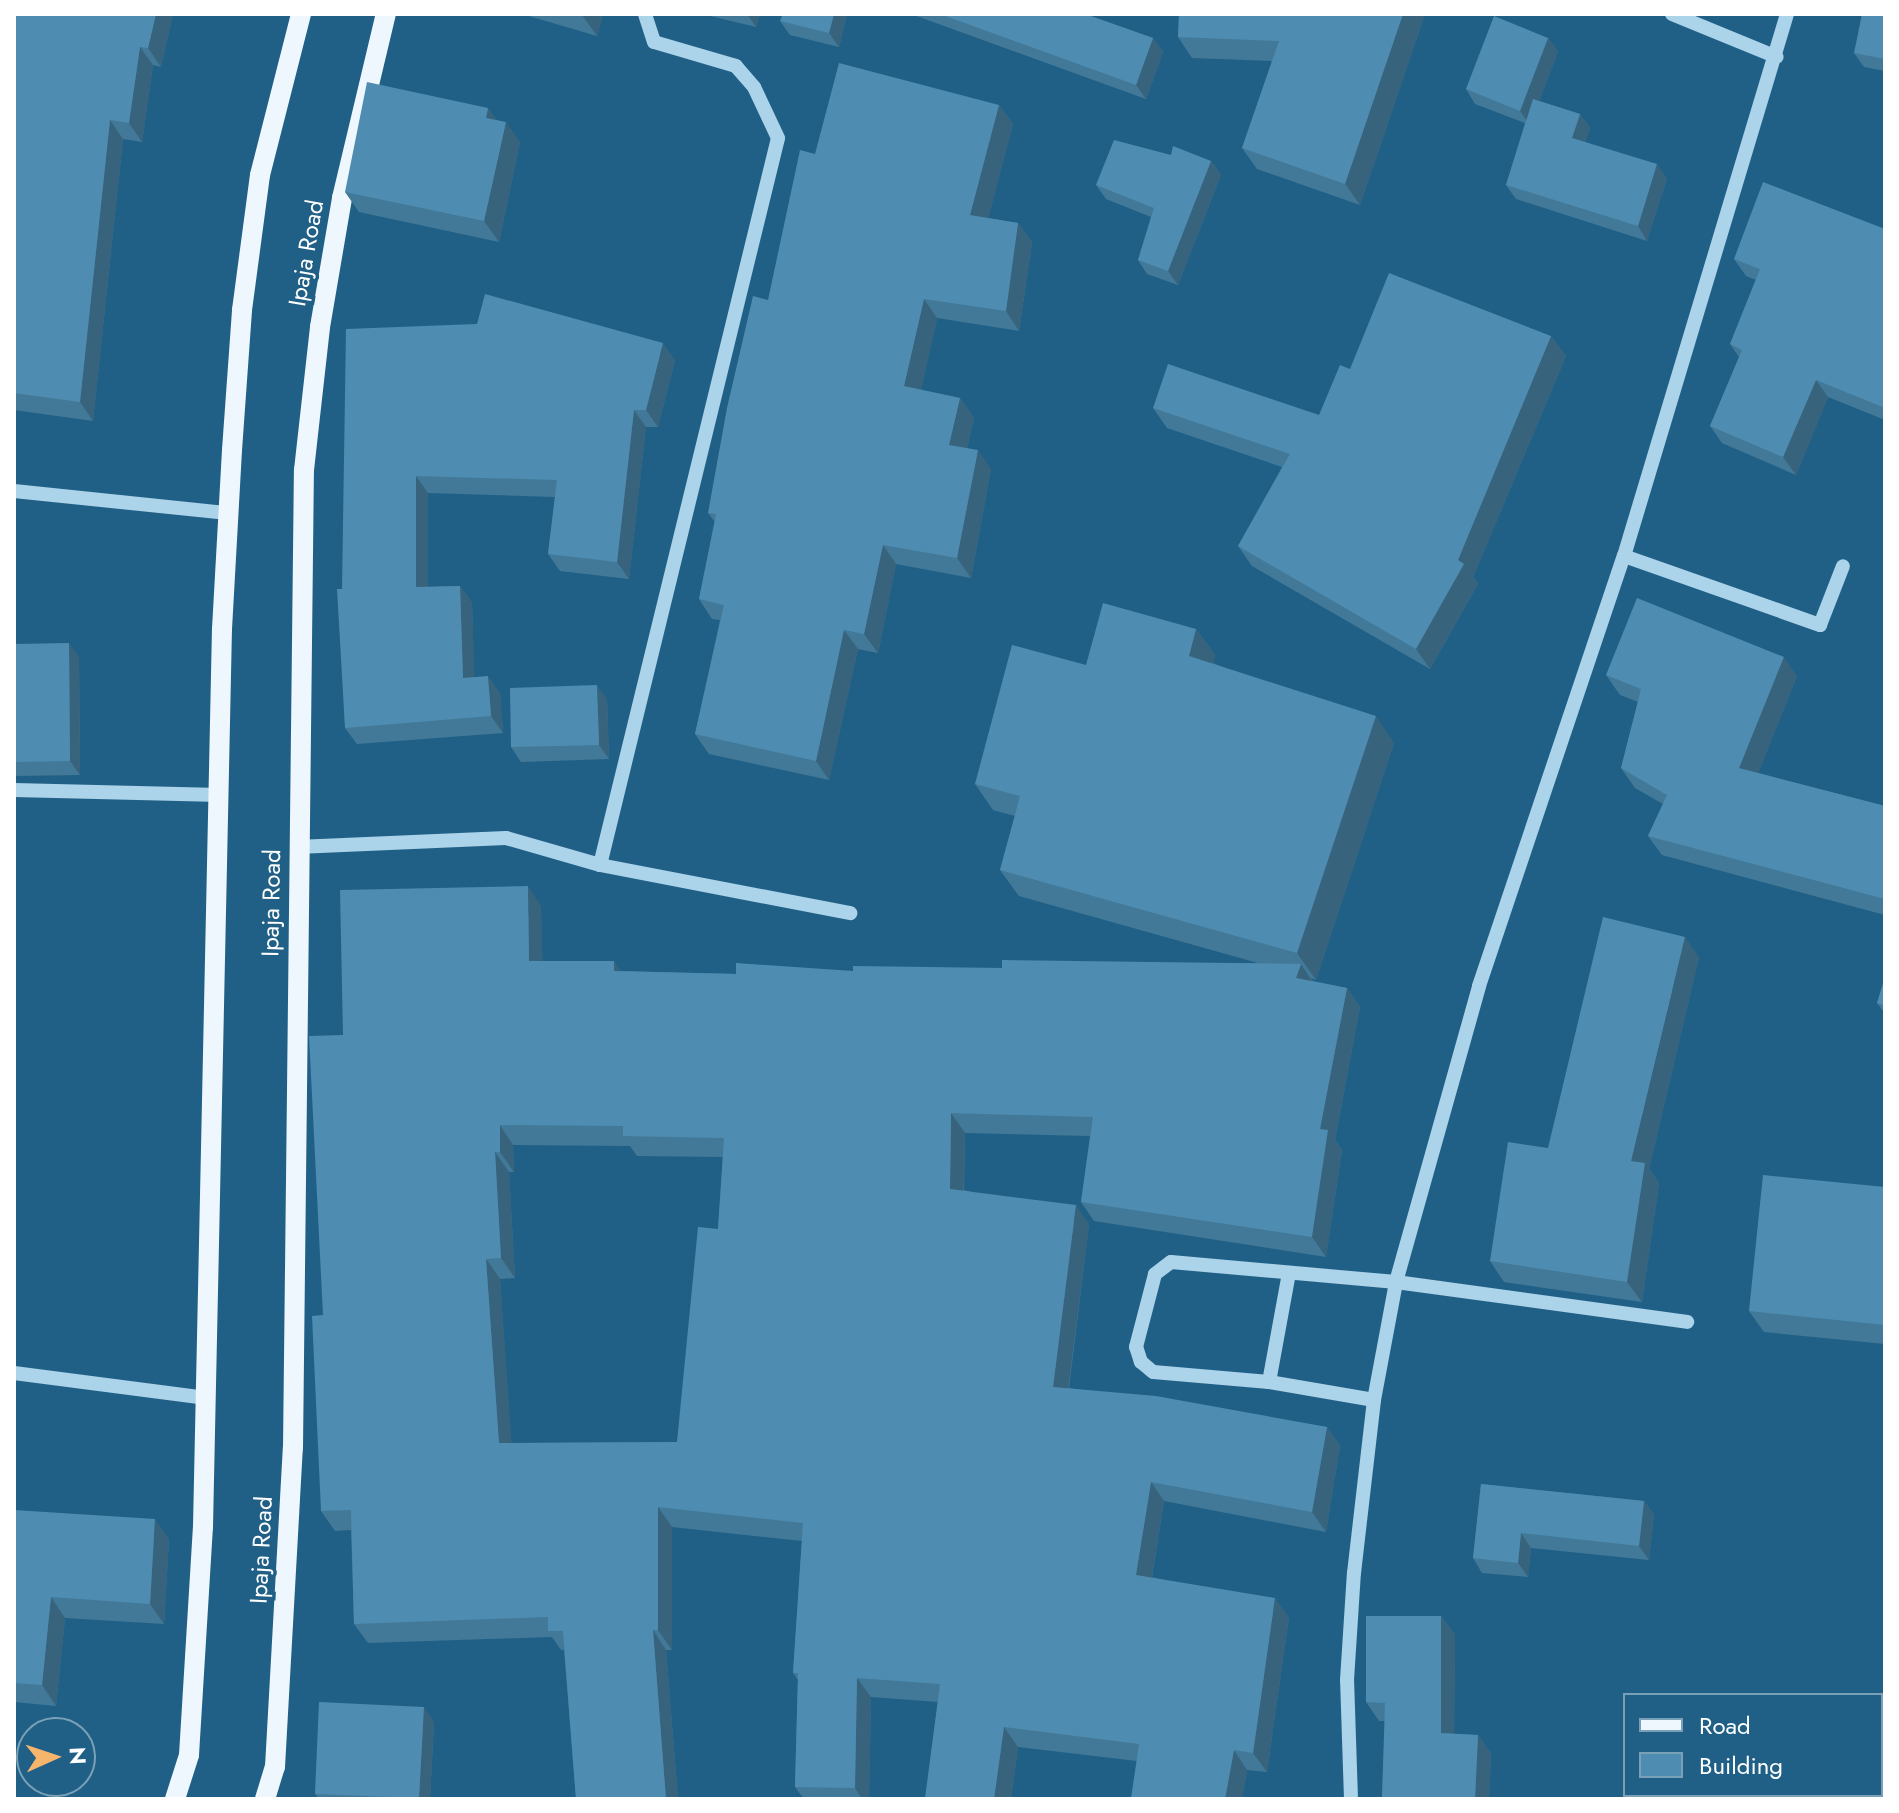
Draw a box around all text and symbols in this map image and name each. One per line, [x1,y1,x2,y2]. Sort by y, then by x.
street label: Ipaja Road [282,198,330,308]
street label: Ipaja Road [256,849,286,957]
street label: Ipaja Road [244,1496,278,1604]
legend [1623,1693,1883,1797]
text: Road [1699,1708,1751,1743]
north arrow [16,1717,96,1797]
text: N [62,1746,94,1765]
text: Building [1699,1748,1783,1783]

